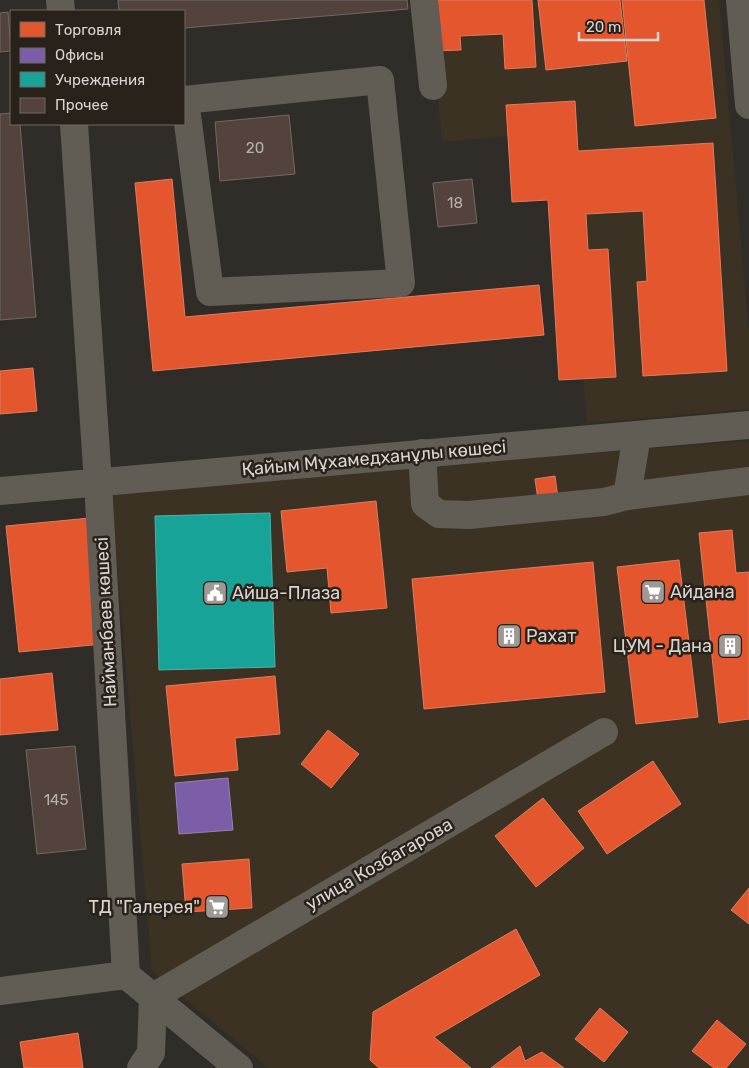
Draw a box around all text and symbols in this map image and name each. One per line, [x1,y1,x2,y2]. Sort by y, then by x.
legend [10,10,185,125]
scale bar [579,10,658,42]
text: 20 m [586,18,621,36]
text: Торговля [55,21,121,39]
text: Офисы [55,46,104,64]
text: Учреждения [55,71,145,89]
text: Прочее [55,96,108,114]
house number: 20 [246,139,264,157]
house number: 18 [447,194,463,212]
street label: Қайым Мұхамедханұлы көшесі [241,435,507,481]
street label: Найманбаев көшесі [91,536,121,708]
supermarket icon: Айдана [640,579,666,605]
public building icon: Айша-Плаза [202,580,228,606]
place label: Айдана [670,581,735,603]
place label: Айша-Плаза [232,582,340,604]
building icon: Рахат [496,623,522,649]
place label: Рахат [526,625,576,647]
building icon: ЦУМ - Дана [717,633,743,659]
place label: ЦУМ - Дана [613,635,712,657]
house number: 145 [44,791,68,809]
street label: улица Козбагарова [302,813,456,915]
supermarket icon: ТД "Галерея" [204,894,230,920]
place label: ТД "Галерея" [89,896,200,918]

